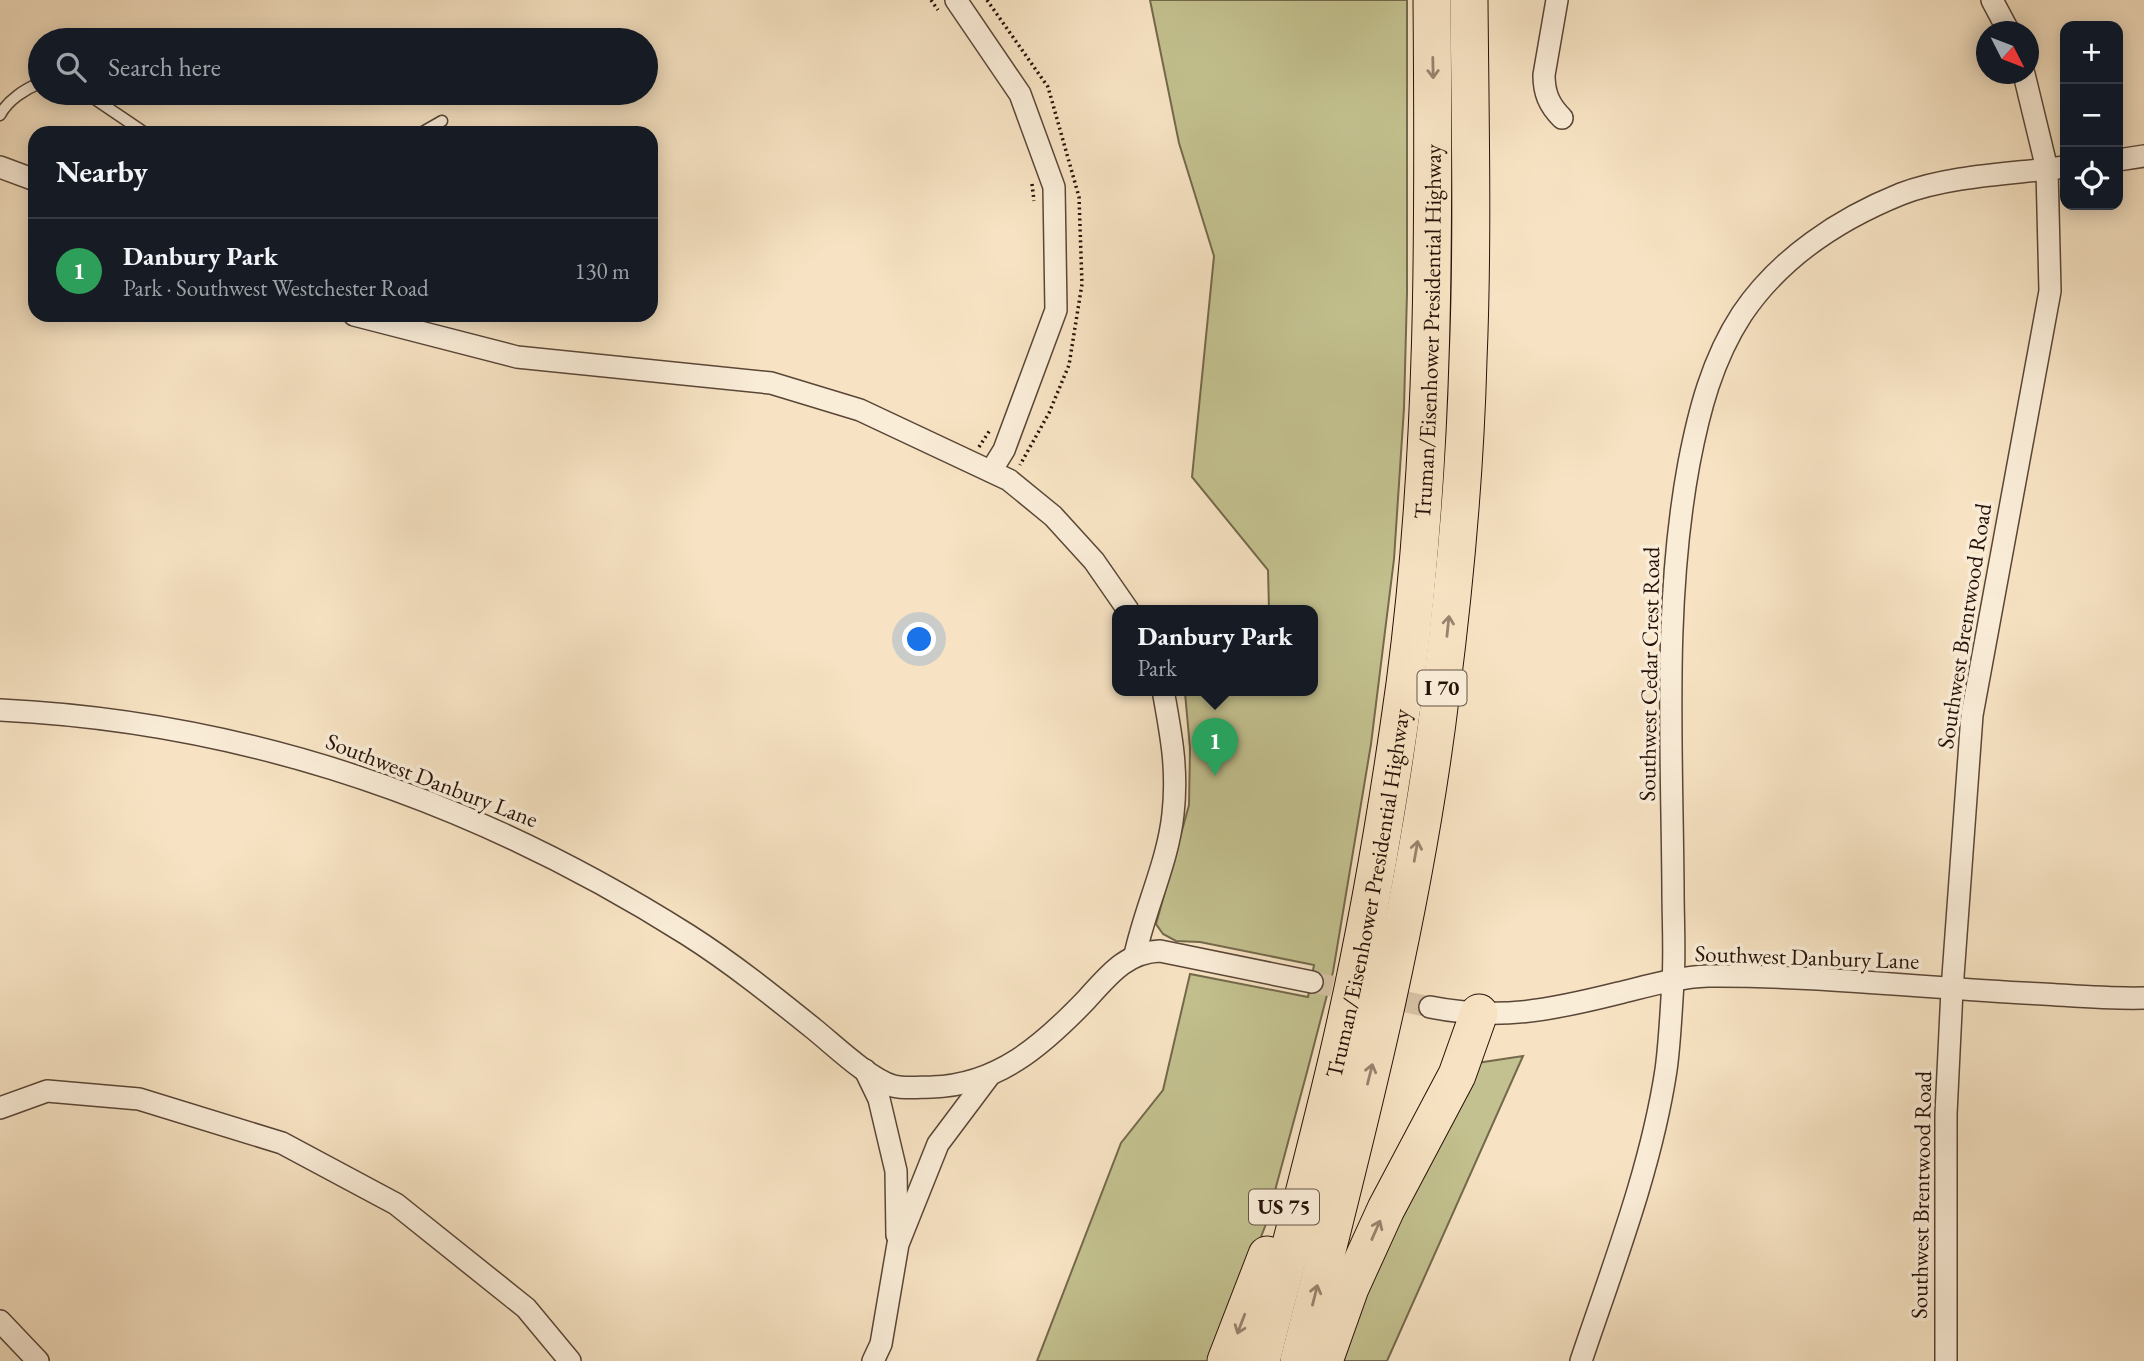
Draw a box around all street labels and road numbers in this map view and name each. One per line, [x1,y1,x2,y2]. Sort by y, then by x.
street label: Truman/Eisenhower Presidential Highway [1407,143,1448,520]
street label: Southwest Brentwood Road [1930,501,1998,751]
street label: Southwest Cedar Crest Road [1632,546,1666,802]
road number: I 70 [1418,670,1466,706]
street label: Truman/Eisenhower Presidential Highway [1318,706,1417,1081]
street label: Southwest Danbury Lane [322,726,542,834]
street label: Southwest Danbury Lane [1694,938,1920,976]
street label: Southwest Brentwood Road [1904,1070,1938,1319]
road number: US 75 [1249,1190,1319,1224]

